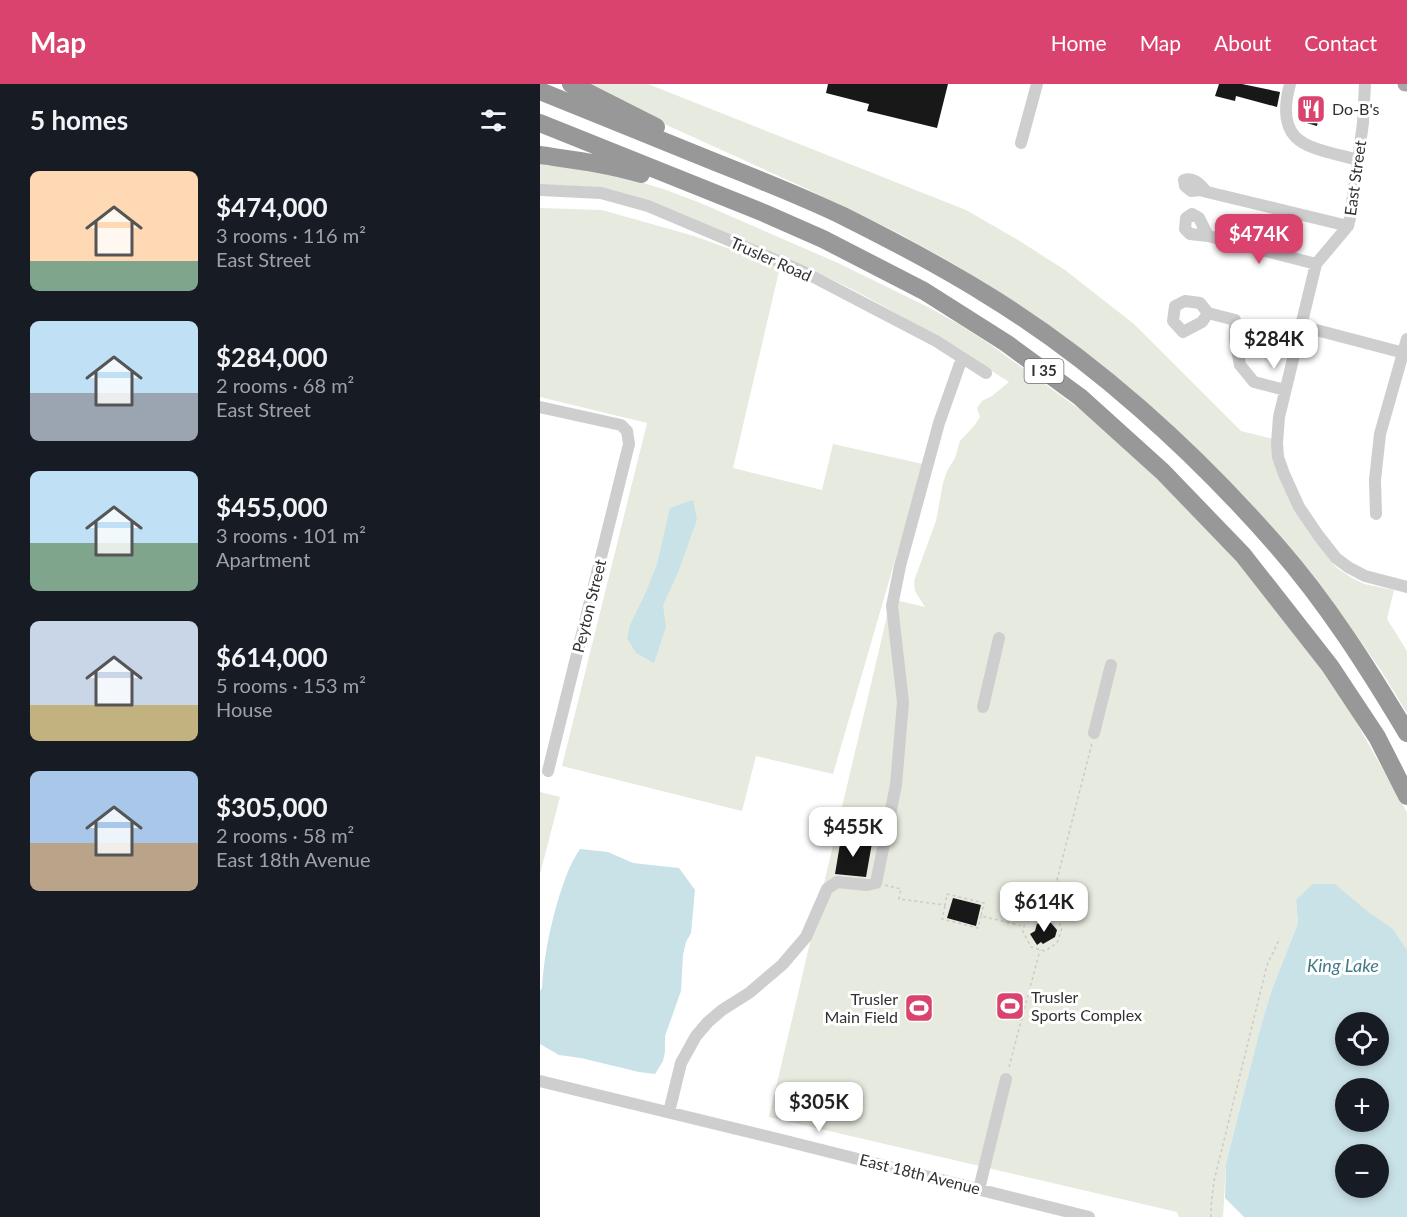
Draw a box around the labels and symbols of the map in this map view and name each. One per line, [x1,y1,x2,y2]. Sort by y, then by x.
restaurant icon: Do-B's [1295,93,1327,125]
place label: Do-B's [1332,99,1380,118]
street label: East Street [1340,139,1369,217]
pin: $474K [1217,214,1301,265]
street label: Trusler Road [728,232,815,285]
pin: $284K [1232,319,1316,370]
road number: I 35 [1024,359,1064,383]
street label: Peyton Street [568,557,609,655]
pin: $455K [811,807,895,858]
pin: $614K [1002,882,1086,933]
water label: King Lake [1307,954,1379,976]
place label: Trusler Sports Complex [1031,987,1142,1024]
place label: Trusler Main Field [825,989,898,1026]
sports icon: Trusler Sports Complex [994,990,1026,1022]
sports icon: Trusler Main Field [903,992,935,1024]
pin: $305K [777,1082,861,1133]
street label: East 18th Avenue [858,1149,982,1198]

